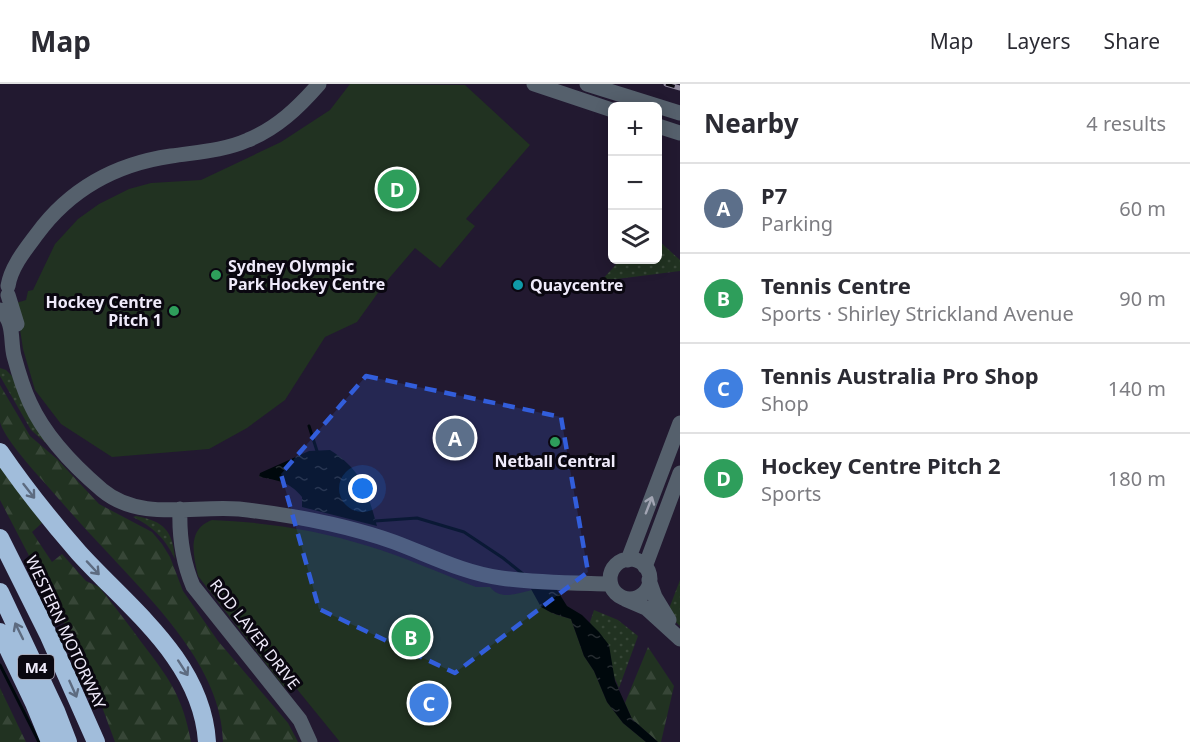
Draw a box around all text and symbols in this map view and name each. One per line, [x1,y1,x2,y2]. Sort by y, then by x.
text: Map [30,22,91,60]
text: Map [930,27,974,55]
text: Layers [1007,27,1071,55]
text: Share [1104,27,1160,55]
map controls [608,102,662,264]
button: + [608,102,662,156]
text: Nearby [704,105,799,141]
text: 4 results [1086,110,1166,137]
button: − [608,156,662,210]
pin: D [378,166,416,212]
text: P7 [761,180,787,210]
text: A [717,195,730,222]
text: 60 m [1119,195,1166,222]
button: layers [608,210,662,264]
text: Parking [761,210,833,237]
place label: Sydney Olympic Park Hockey Centre [228,255,385,295]
marker: Sydney Olympic Park Hockey Centre [209,268,223,282]
text: Tennis Centre [761,270,911,300]
place label: Quaycentre [530,274,623,296]
marker: Quaycentre [511,278,525,292]
text: B [717,285,730,312]
text: 90 m [1119,285,1166,312]
place label: Hockey Centre Pitch 1 [46,291,162,331]
text: Sports · Shirley Strickland Avenue [761,300,1074,327]
marker: Hockey Centre Pitch 1 [167,304,181,318]
text: Tennis Australia Pro Shop [761,360,1039,390]
text: C [717,375,730,402]
text: 140 m [1108,375,1166,402]
text: Shop [761,390,809,417]
pin: A [436,416,474,460]
marker: Netball Central [548,435,562,449]
place label: Netball Central [494,450,616,472]
text: Hockey Centre Pitch 2 [761,450,1001,480]
text: D [716,465,731,492]
text: 180 m [1108,465,1166,492]
your location [348,474,377,503]
text: Sports [761,480,821,507]
one-way arrow [23,483,36,499]
one-way arrow [645,496,656,515]
street label: WESTERN MOTORWAY [21,552,112,713]
one-way arrow [86,560,100,575]
street label: ROD LAVER DRIVE [205,574,305,694]
pin: B [392,614,430,660]
one-way arrow [12,623,24,641]
road number: M4 [18,655,54,679]
one-way arrow [177,659,189,676]
one-way arrow [68,679,80,697]
pin: C [410,680,448,726]

